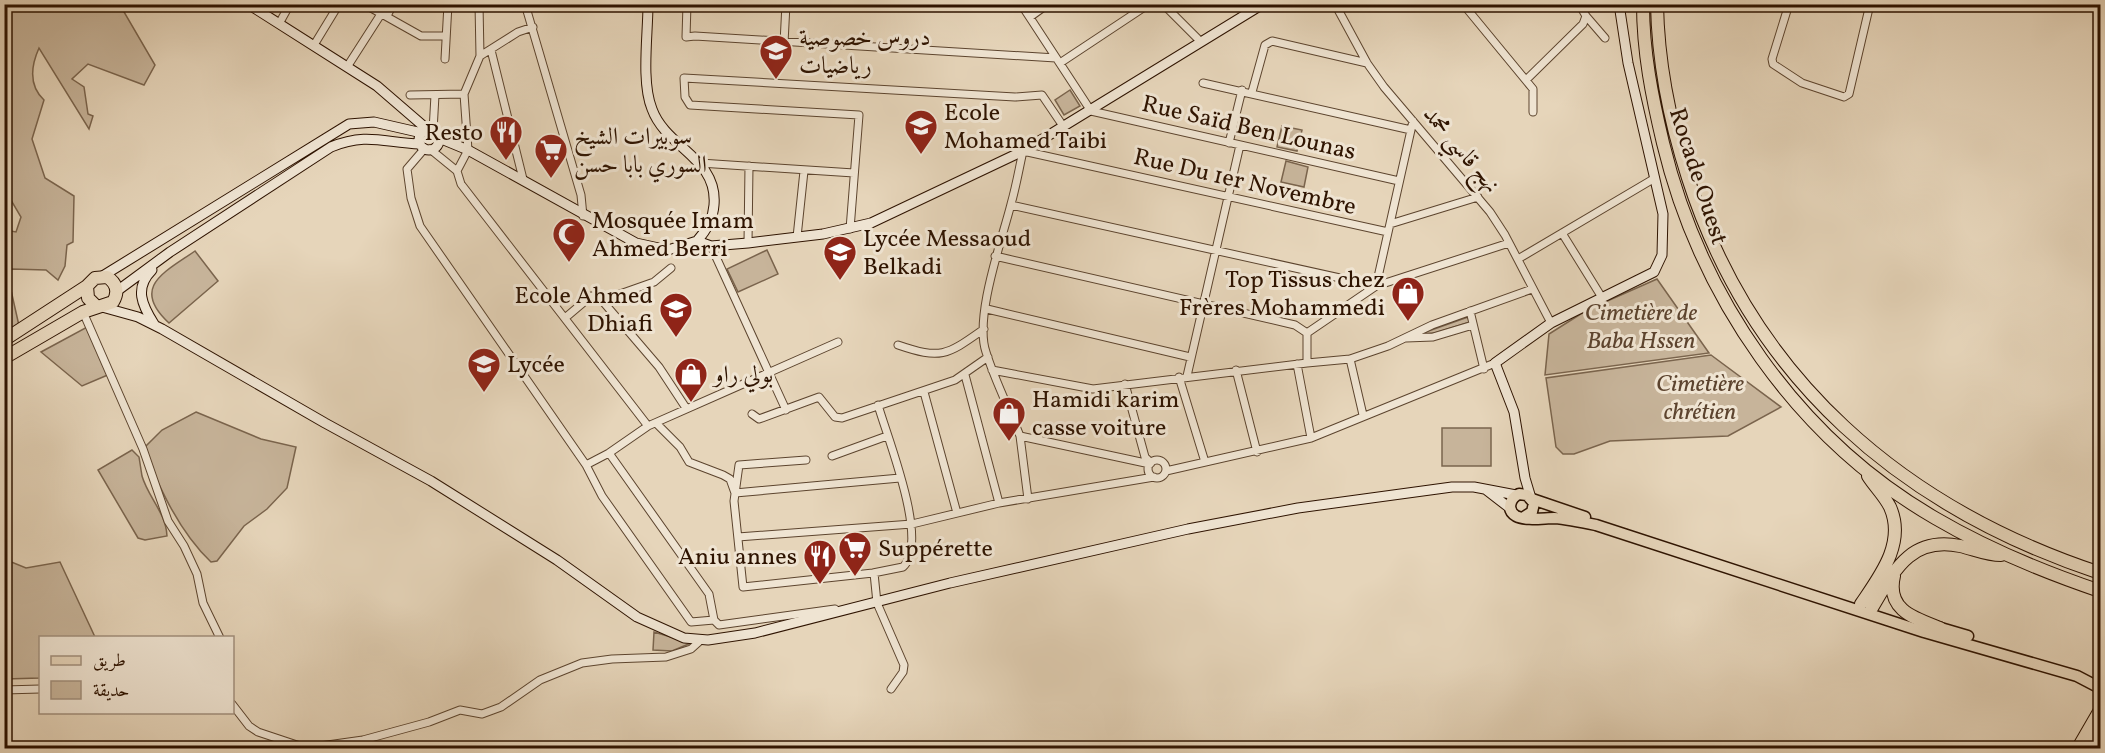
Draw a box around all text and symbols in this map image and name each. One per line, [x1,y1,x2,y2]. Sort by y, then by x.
place label: دروس خصوصية رياضيات [799,22,931,84]
school or university icon: دروس خصوصية رياضيات [758,33,794,80]
street label: Rue Saïd Ben Lounas [1138,88,1359,170]
place label: Ecole Mohamed Taibi [944,97,1107,159]
street label: نهج قاسي محمد [1411,99,1507,203]
street label: Rocade Ouest [1659,104,1735,250]
school or university icon: Ecole Mohamed Taibi [903,108,939,155]
restaurant icon: Resto [488,114,524,161]
place label: Resto [424,117,483,151]
place label: سوبيرات الشيخ السوري بابا حسن [574,121,707,183]
supermarket icon: سوبيرات الشيخ السوري بابا حسن [533,132,569,179]
street label: Rue Du 1er Novembre [1130,141,1359,225]
place label: Mosquée Imam Ahmed Berri [592,205,754,267]
mosque icon: Mosquée Imam Ahmed Berri [551,216,587,263]
place label: Lycée Messaoud Belkadi [863,223,1031,285]
school or university icon: Lycée Messaoud Belkadi [822,234,858,281]
place label: Top Tissus chez Frères Mohammedi [1179,264,1385,326]
shop icon: Top Tissus chez Frères Mohammedi [1390,275,1426,322]
place label: Ecole Ahmed Dhiafi [515,280,653,342]
school or university icon: Ecole Ahmed Dhiafi [658,291,694,338]
park label: Cimetière de Baba Hssen [1585,297,1697,359]
school or university icon: Lycée [466,346,502,393]
place label: Lycée [507,349,565,383]
shop icon: بولي راو [673,356,709,403]
place label: بولي راو [711,359,773,393]
park label: Cimetière chrétien [1656,368,1744,430]
place label: Hamidi karim casse voiture [1032,384,1180,446]
shop icon: Hamidi karim casse voiture [991,395,1027,442]
supermarket icon: Suppérette [837,530,873,577]
place label: Suppérette [878,533,993,567]
restaurant icon: Aniu annes [802,538,838,585]
place label: Aniu annes [678,541,797,575]
legend [39,636,234,714]
text: طريق [93,649,126,674]
text: حديقة [93,679,129,704]

